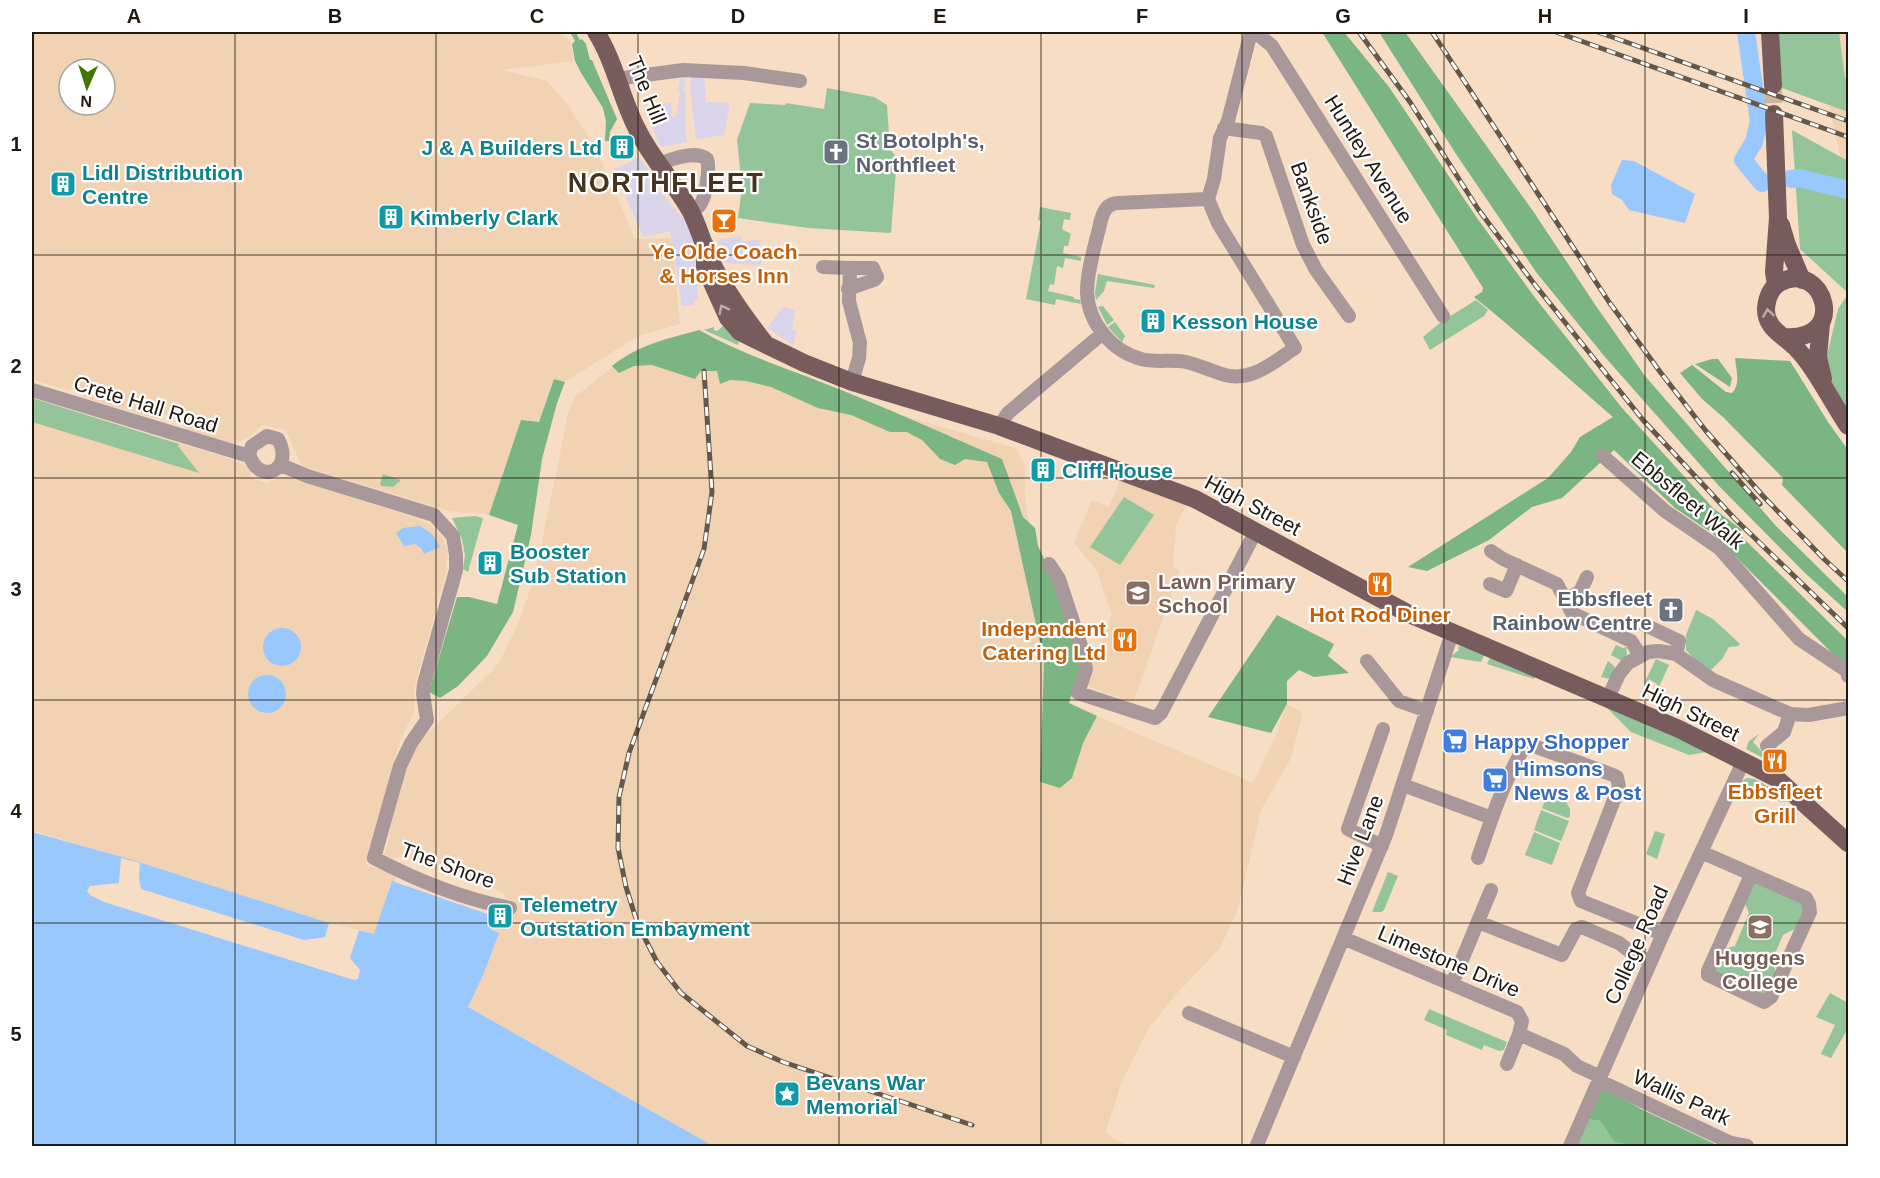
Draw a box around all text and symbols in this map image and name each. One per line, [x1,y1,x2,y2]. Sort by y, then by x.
text: A [127,5,141,27]
text: B [328,5,342,27]
text: C [530,5,544,27]
text: D [731,5,745,27]
text: E [933,5,947,27]
text: F [1136,5,1148,27]
text: G [1335,5,1351,27]
text: H [1538,5,1552,27]
text: I [1743,5,1749,27]
street label: The Hill [623,53,671,127]
north arrow [57,57,117,117]
street label: Huntley Avenue [1320,91,1418,227]
text: N [80,93,92,110]
place label: St Botolph's, Northfleet [856,129,985,176]
building icon: J & A Builders Ltd [607,132,637,162]
text: 1 [10,133,22,155]
place label: J & A Builders Ltd [422,136,602,159]
church icon: St Botolph's, Northfleet [821,137,851,167]
street label: Bankside [1286,158,1338,248]
place label: Lidl Distribution Centre [82,161,243,208]
district label: NORTHFLEET [568,168,764,198]
building icon: Lidl Distribution Centre [48,169,78,199]
building icon: Kimberly Clark [376,202,406,232]
place label: Kimberly Clark [410,206,559,229]
bar icon: Ye Olde Coach & Horses Inn [709,206,739,236]
place label: Ye Olde Coach & Horses Inn [650,240,798,287]
one-way arrow [719,304,730,315]
building icon: Kesson House [1138,306,1168,336]
one-way arrow [1763,308,1775,318]
place label: Kesson House [1172,310,1318,333]
text: 2 [10,355,22,377]
street label: Crete Hall Road [71,371,221,437]
street label: Ebbsfleet Walk [1627,446,1749,554]
building icon: Cliff House [1028,455,1058,485]
place label: Cliff House [1062,459,1173,482]
street label: High Street [1201,470,1305,540]
place label: Booster Sub Station [510,540,627,587]
building icon: Booster Sub Station [475,548,505,578]
restaurant icon: Hot Rod Diner [1365,569,1395,599]
place label: Lawn Primary School [1158,570,1296,617]
text: 3 [10,578,22,600]
school or university icon: Lawn Primary School [1123,578,1153,608]
place label: Ebbsfleet Rainbow Centre [1492,587,1652,634]
church icon: Ebbsfleet Rainbow Centre [1656,595,1686,625]
place label: Hot Rod Diner [1309,603,1451,626]
place label: Independent Catering Ltd [981,617,1106,664]
restaurant icon: Independent Catering Ltd [1110,625,1140,655]
street label: High Street [1639,679,1743,745]
supermarket icon: Happy Shopper [1440,726,1470,756]
place label: Happy Shopper [1474,730,1629,753]
restaurant icon: Ebbsfleet Grill [1760,746,1790,776]
place label: Himsons News & Post [1514,757,1641,804]
supermarket icon: Himsons News & Post [1480,765,1510,795]
place label: Ebbsfleet Grill [1728,780,1822,827]
street label: Hive Lane [1332,792,1388,888]
text: 4 [10,800,22,822]
street label: The Shore [398,837,498,893]
street label: College Road [1600,882,1672,1008]
place label: Telemetry Outstation Embayment [520,893,750,940]
building icon: Telemetry Outstation Embayment [485,901,515,931]
school or university icon: Huggens College [1745,912,1775,942]
street label: Limestone Drive [1375,921,1523,1001]
place label: Huggens College [1715,946,1805,993]
text: 5 [10,1023,22,1045]
street label: Wallis Park [1630,1065,1735,1130]
place label: Bevans War Memorial [806,1071,925,1118]
place icon: Bevans War Memorial [772,1079,802,1109]

